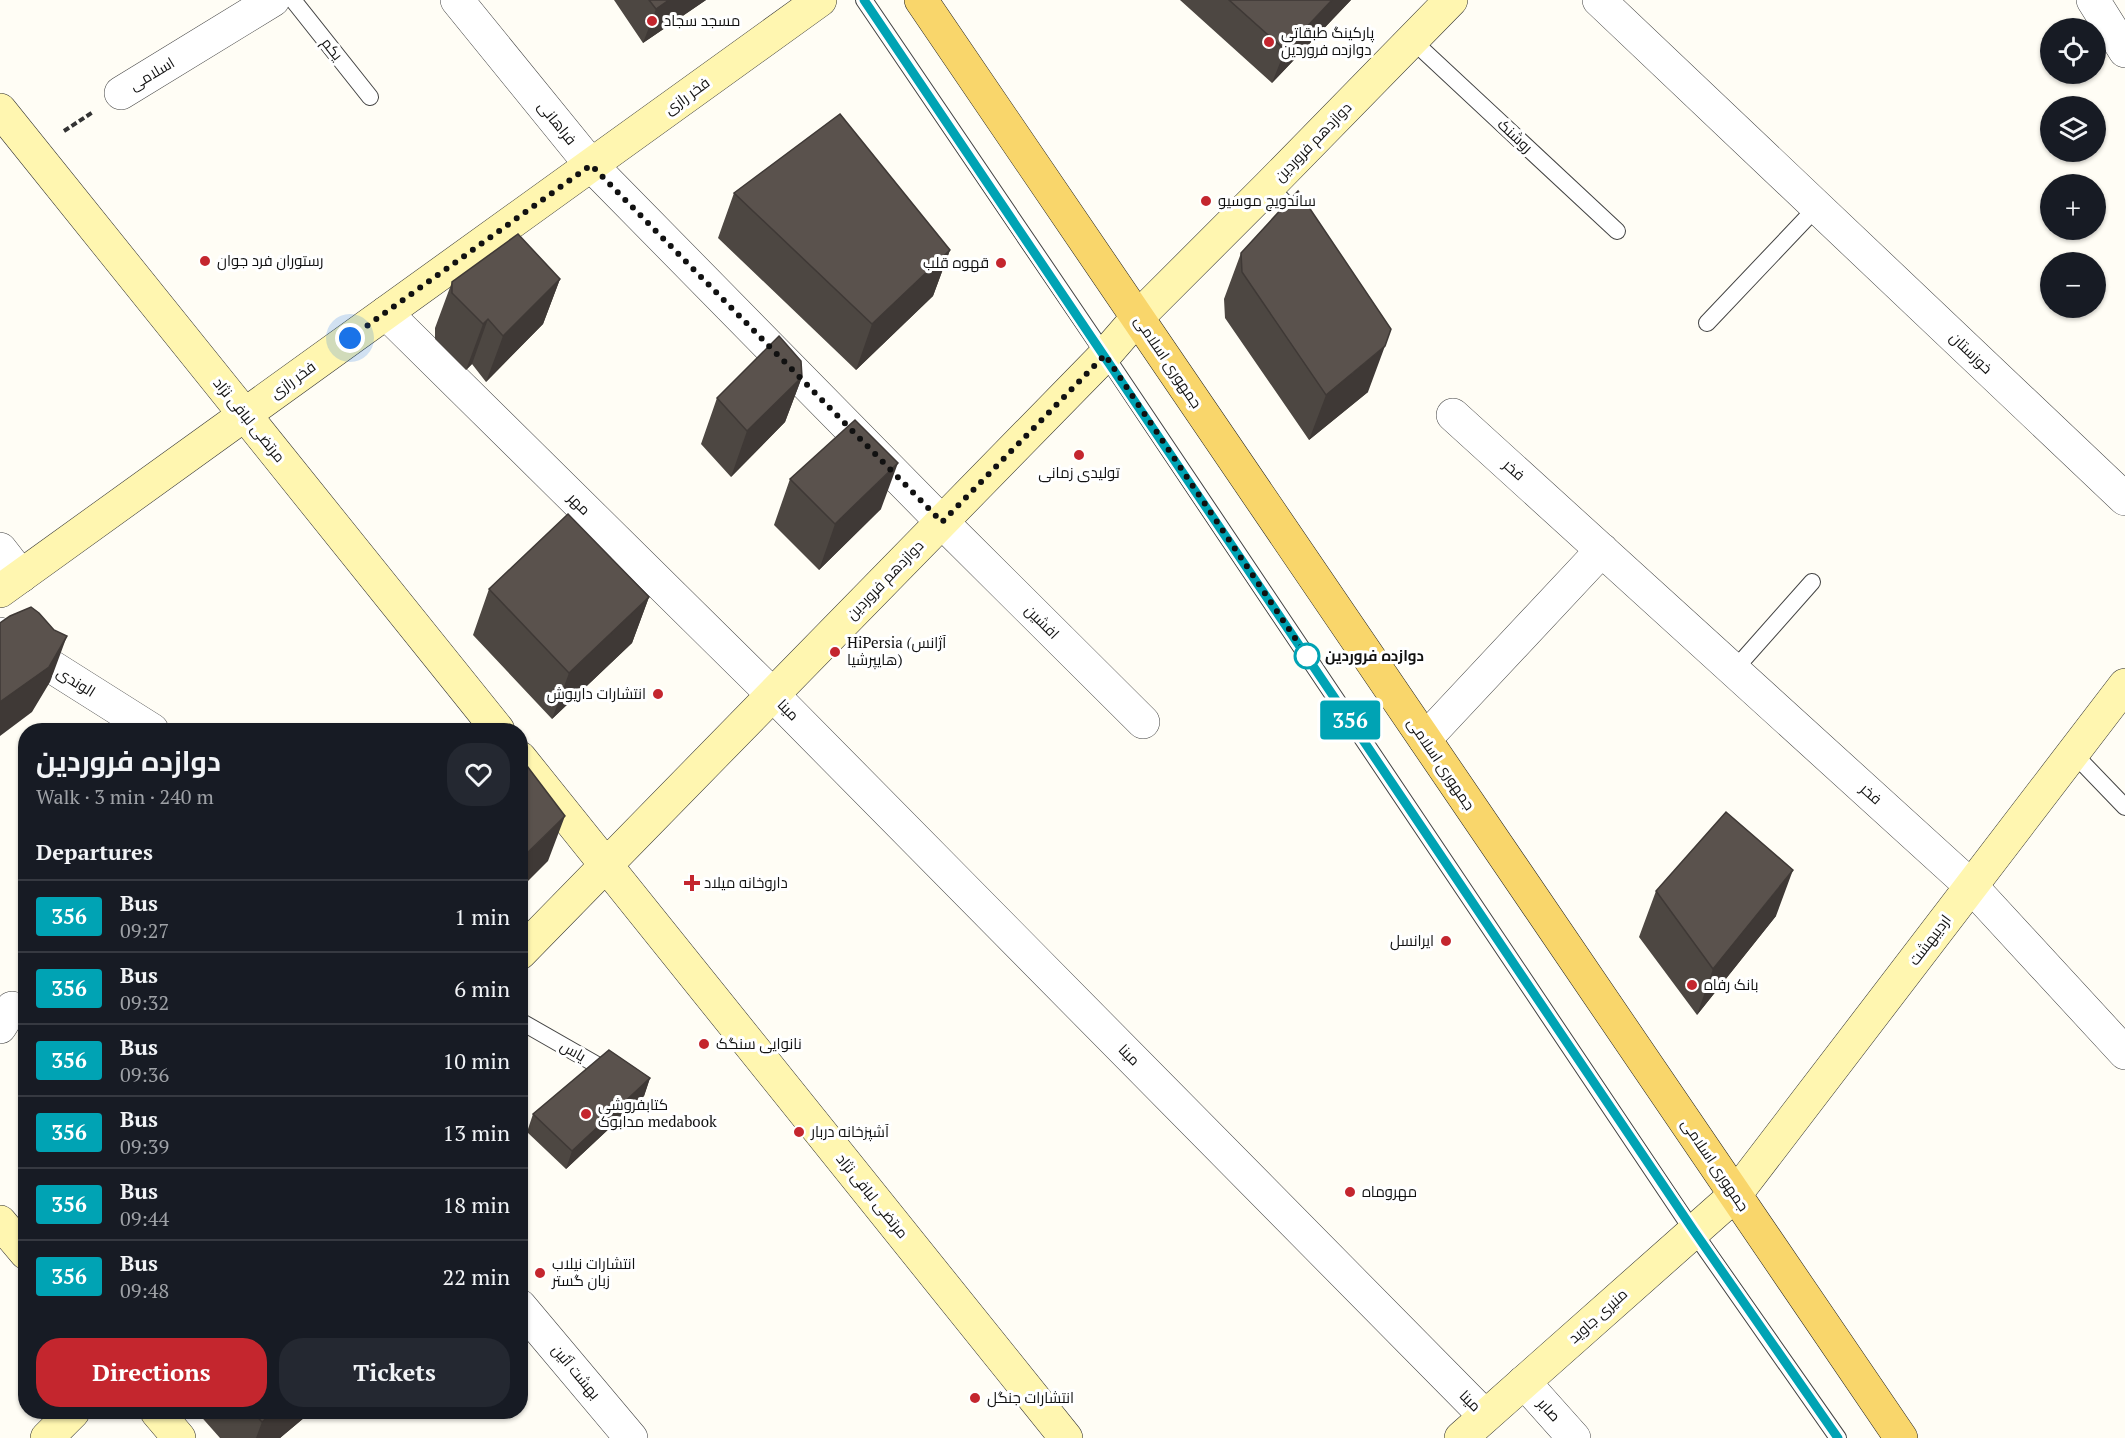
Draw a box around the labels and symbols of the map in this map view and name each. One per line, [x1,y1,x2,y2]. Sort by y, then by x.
place label: مسجد سجاد [664,10,740,30]
marker: مسجد سجاد [645,14,659,28]
place label: پارکینگ طبقاتی دوازده فروردین [1281,22,1374,60]
street label: یکم [317,33,348,65]
marker: پارکینگ طبقاتی دوازده فروردین [1262,35,1276,49]
street label: اسلامی [125,52,178,95]
street label: فخر رازی [660,72,714,119]
street label: فراهانی [533,96,582,149]
street label: دوازدهم فروردین [1269,97,1356,186]
street label: روشنک [1494,114,1538,157]
place label: ساندویچ موسیو [1218,190,1316,212]
marker: ساندویچ موسیو [1199,194,1213,208]
place label: رستوران فرد جوان [217,250,324,271]
place label: قهوه قلب [923,252,989,273]
marker: رستوران فرد جوان [198,254,212,268]
marker: قهوه قلب [994,256,1008,270]
street label: جمهوری اسلامی [1130,311,1207,412]
your location [335,323,365,353]
street label: خوزستان [1945,327,1997,378]
street label: فخر رازی [266,356,320,403]
street label: مرتضی لبافی نژاد [209,373,290,467]
marker: تولیدی زمانی [1072,448,1086,462]
street label: فخر [1499,454,1530,484]
place label: تولیدی زمانی [1038,462,1120,483]
street label: مهر [563,487,595,520]
street label: دوازدهم فروردین [841,535,928,624]
street label: افشین [1020,600,1064,644]
place label: HiPersia (آژانس هایپرشیا) [847,632,946,670]
marker: دوازده فروردین [1294,643,1320,669]
marker: HiPersia (آژانس هایپرشیا) [828,645,842,659]
place label: دوازده فروردین [1325,645,1424,665]
street label: الوندی [53,661,100,702]
place label: انتشارات داریوش [547,683,646,704]
marker: انتشارات داریوش [651,687,665,701]
street label: مینا [774,694,804,724]
line badge: 356 [1316,700,1384,740]
street label: جمهوری اسلامی [1403,713,1480,814]
street label: فخر [1856,778,1887,808]
place label: داروخانه میلاد [704,872,788,892]
marker: داروخانه میلاد [685,876,699,890]
street label: اردیبهشت [1904,910,1956,969]
place label: ایرانسل [1390,930,1434,951]
marker: ایرانسل [1439,934,1453,948]
place label: بانک رفاه [1704,974,1759,994]
marker: بانک رفاه [1685,978,1699,992]
place label: نانوایی سنگک [716,1033,802,1054]
street label: یاس [556,1035,590,1066]
marker: نانوایی سنگک [697,1037,711,1051]
street label: مینا [1115,1039,1145,1069]
place label: کتابفروشی مدابوک medabook [598,1094,717,1131]
marker: کتابفروشی مدابوک medabook [579,1107,593,1121]
street label: جمهوری اسلامی [1677,1114,1754,1215]
place label: آشپزخانه دربار [810,1121,889,1142]
marker: آشپزخانه دربار [792,1125,806,1139]
street label: مرتضی لبافی نژاد [832,1149,913,1243]
place label: مهروماه [1362,1181,1417,1202]
marker: مهروماه [1343,1185,1357,1199]
place label: انتشارات نیلاب زبان گستر [551,1253,636,1291]
marker: انتشارات نیلاب زبان گستر [533,1266,547,1280]
street label: منیری جاوید [1564,1283,1632,1348]
street label: بهشت آئین [547,1340,606,1404]
street label: مینا [1456,1385,1486,1415]
place label: انتشارات جنگل [987,1387,1074,1408]
marker: انتشارات جنگل [968,1391,982,1405]
street label: صابر [1533,1393,1566,1425]

